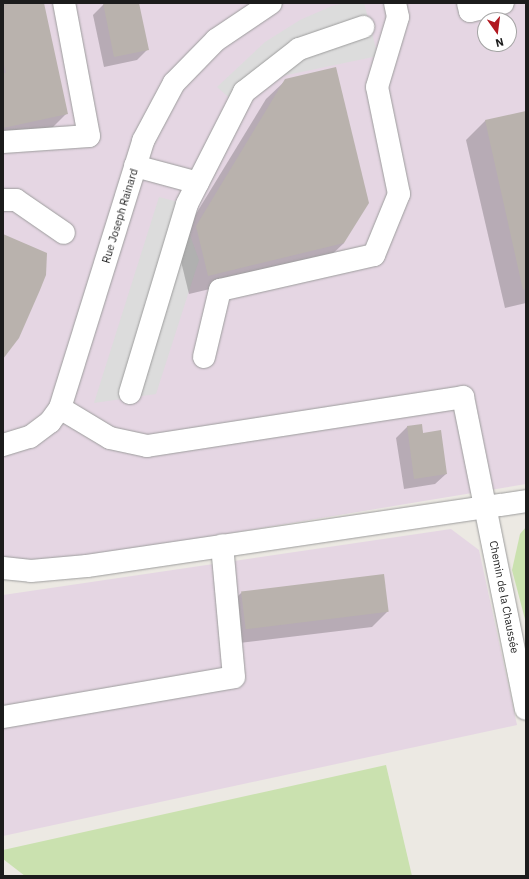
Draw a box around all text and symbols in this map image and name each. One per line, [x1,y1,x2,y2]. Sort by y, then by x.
north arrow [477,12,517,52]
text: N [494,35,505,50]
street label: Rue Joseph Rainard [99,167,141,265]
street label: Chemin de la Chaussée [487,539,521,655]

